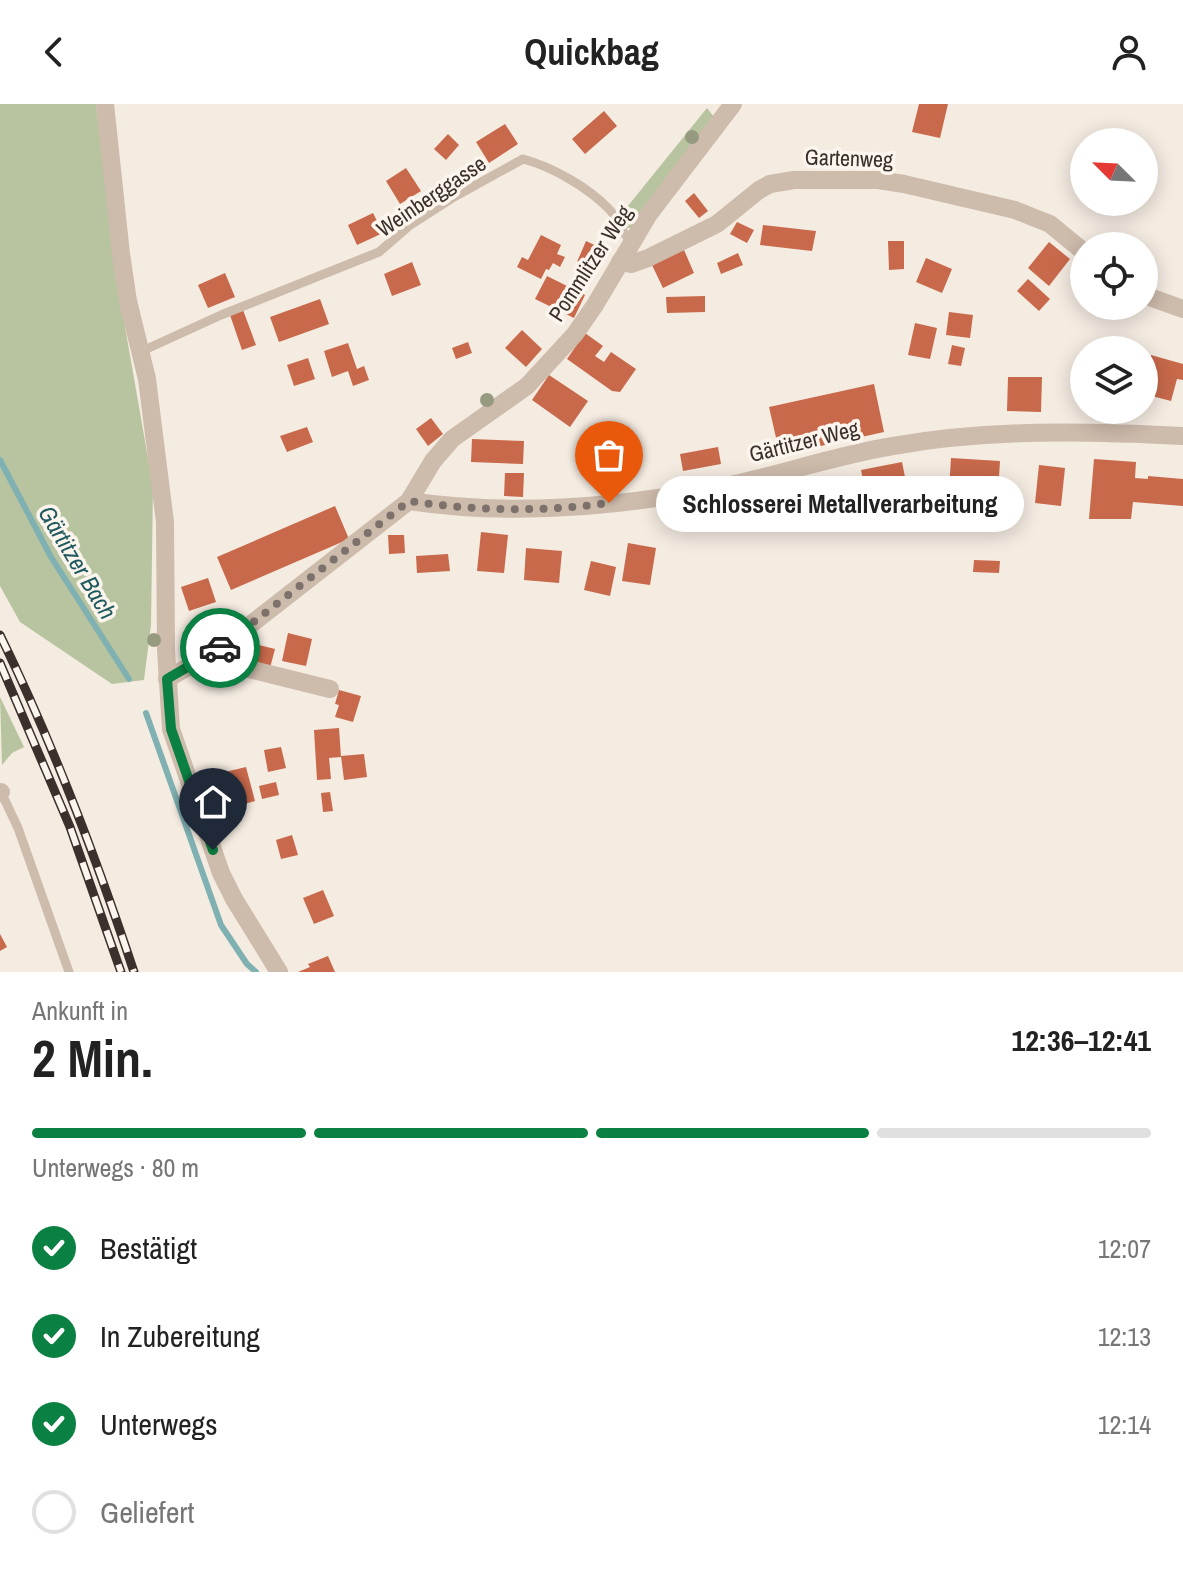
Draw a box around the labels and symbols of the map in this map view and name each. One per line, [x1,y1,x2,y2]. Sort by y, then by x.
north arrow [1070,128,1158,216]
street label: Gartenweg [804,141,894,175]
street label: Weinberggasse [370,148,492,244]
street label: Pommlitzer Weg [541,199,639,327]
street label: Gärtitzer Weg [746,413,862,469]
pin [575,421,643,503]
callout: Schlosserei Metallverarbeitung [657,475,1025,531]
water label: Gärtitzer Bach [32,499,124,625]
courier [180,608,260,688]
pin [179,768,247,850]

